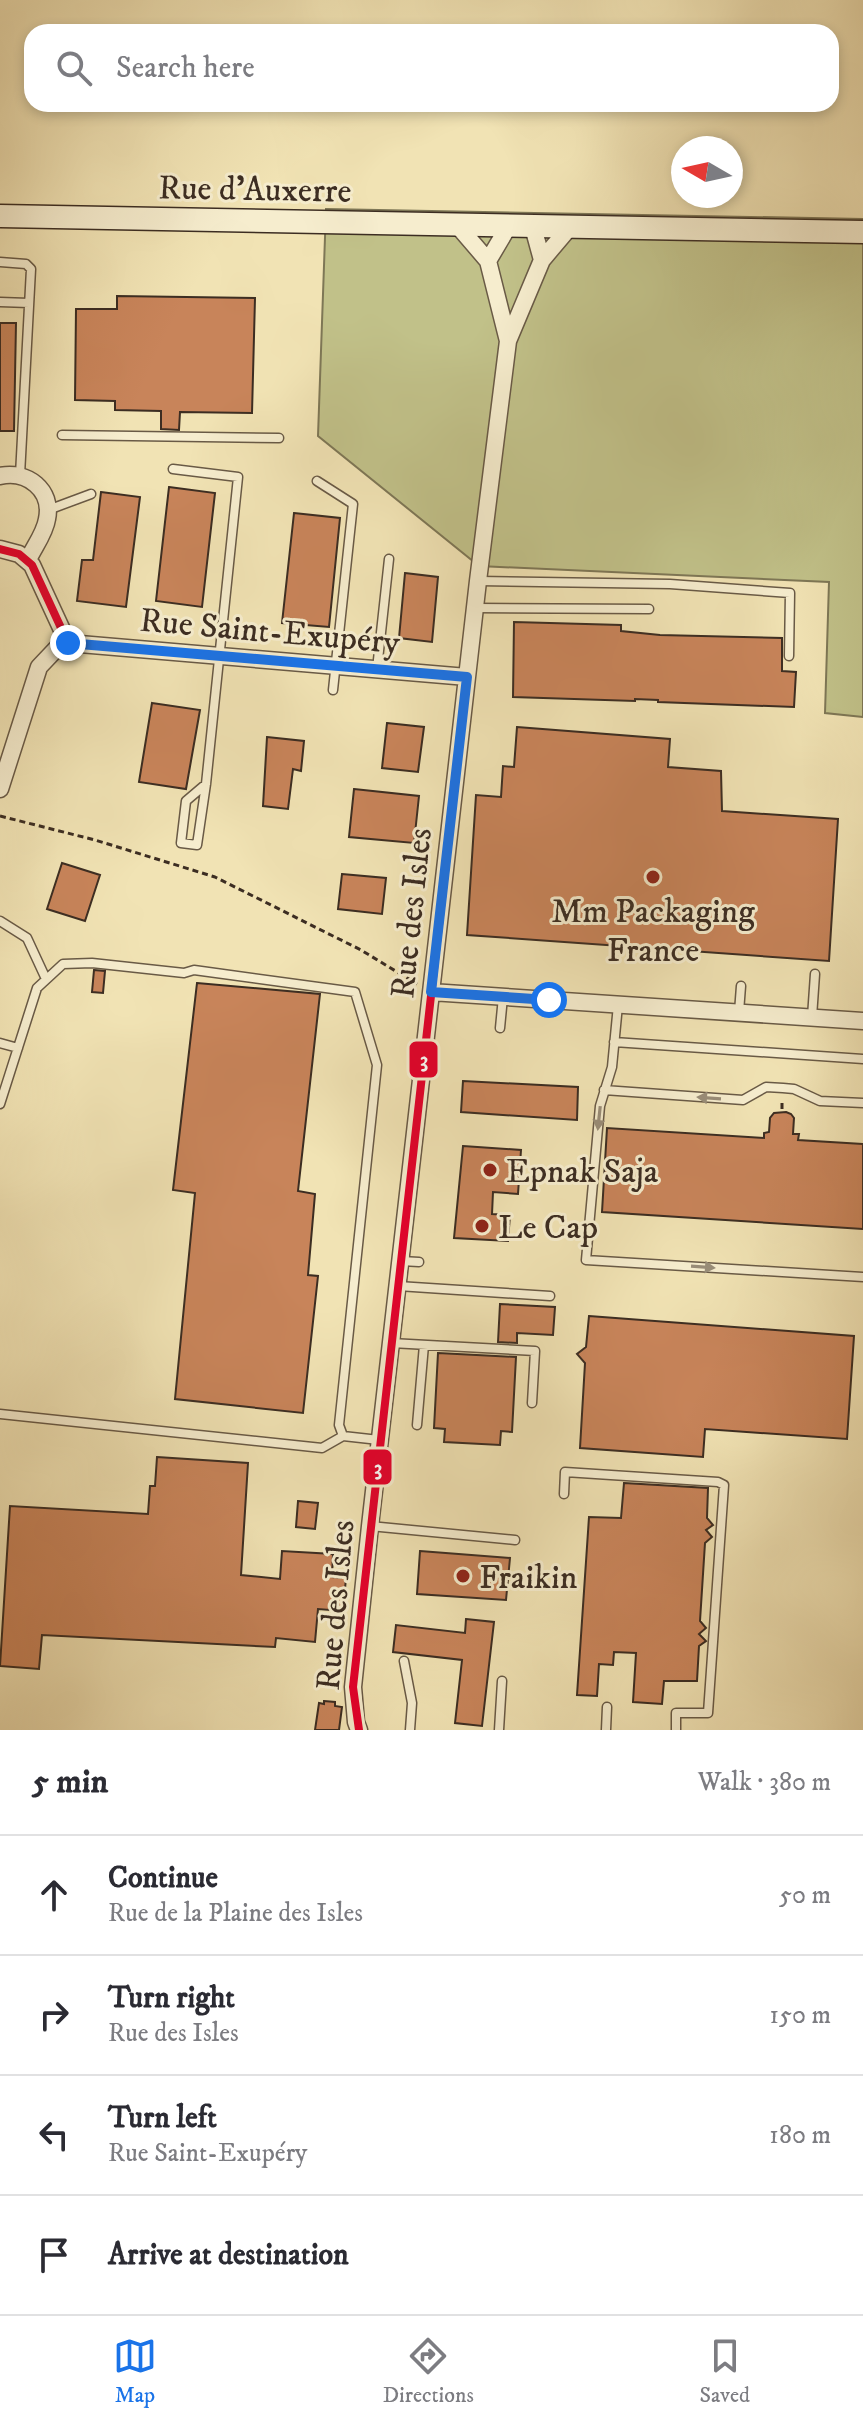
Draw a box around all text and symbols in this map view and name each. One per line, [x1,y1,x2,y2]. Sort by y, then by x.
search box [24,24,839,112]
icon: search [52,46,96,90]
text: Search here [116,50,255,87]
north arrow [671,136,743,208]
street label: Rue d'Auxerre [158,167,352,213]
street label: Rue Saint-Exupéry [138,600,402,664]
route end [50,625,86,661]
street label: Rue des Isles [382,826,442,1000]
marker: Mm Packaging France [644,868,662,886]
place label: Mm Packaging France [551,891,755,972]
route start [531,982,567,1018]
line badge: 3 [408,1040,439,1079]
text: 3 [420,1047,428,1074]
one-way arrow [696,1091,721,1104]
one-way arrow [592,1106,605,1131]
place label: Epnak Saja [506,1151,659,1193]
marker: Epnak Saja [481,1161,499,1179]
place label: Le Cap [498,1207,598,1249]
marker: Le Cap [473,1217,491,1235]
one-way arrow [691,1261,716,1274]
line badge: 3 [362,1448,393,1486]
text: 3 [374,1455,382,1482]
street label: Rue des Isles [308,1518,364,1692]
place label: Fraikin [479,1557,578,1599]
marker: Fraikin [454,1567,472,1585]
text: 5 min [32,1761,108,1803]
text: Walk · 380 m [698,1766,831,1799]
text: Continue [108,1860,218,1897]
icon: ahead [32,1873,76,1917]
text: 50 m [779,1879,831,1912]
text: Rue de la Plaine des Isles [108,1897,363,1930]
text: Turn right [108,1980,235,2017]
icon: right [32,1993,76,2037]
text: 150 m [770,1999,831,2032]
text: Rue des Isles [108,2017,239,2050]
text: Turn left [108,2100,217,2137]
icon: left [32,2113,76,2157]
text: 180 m [769,2119,831,2152]
text: Rue Saint-Exupéry [108,2137,307,2170]
icon: arrive [32,2233,76,2277]
text: Arrive at destination [108,2237,349,2274]
tab: Map [113,2334,157,2409]
tab: Directions [383,2334,474,2409]
tab: Saved [700,2334,750,2409]

